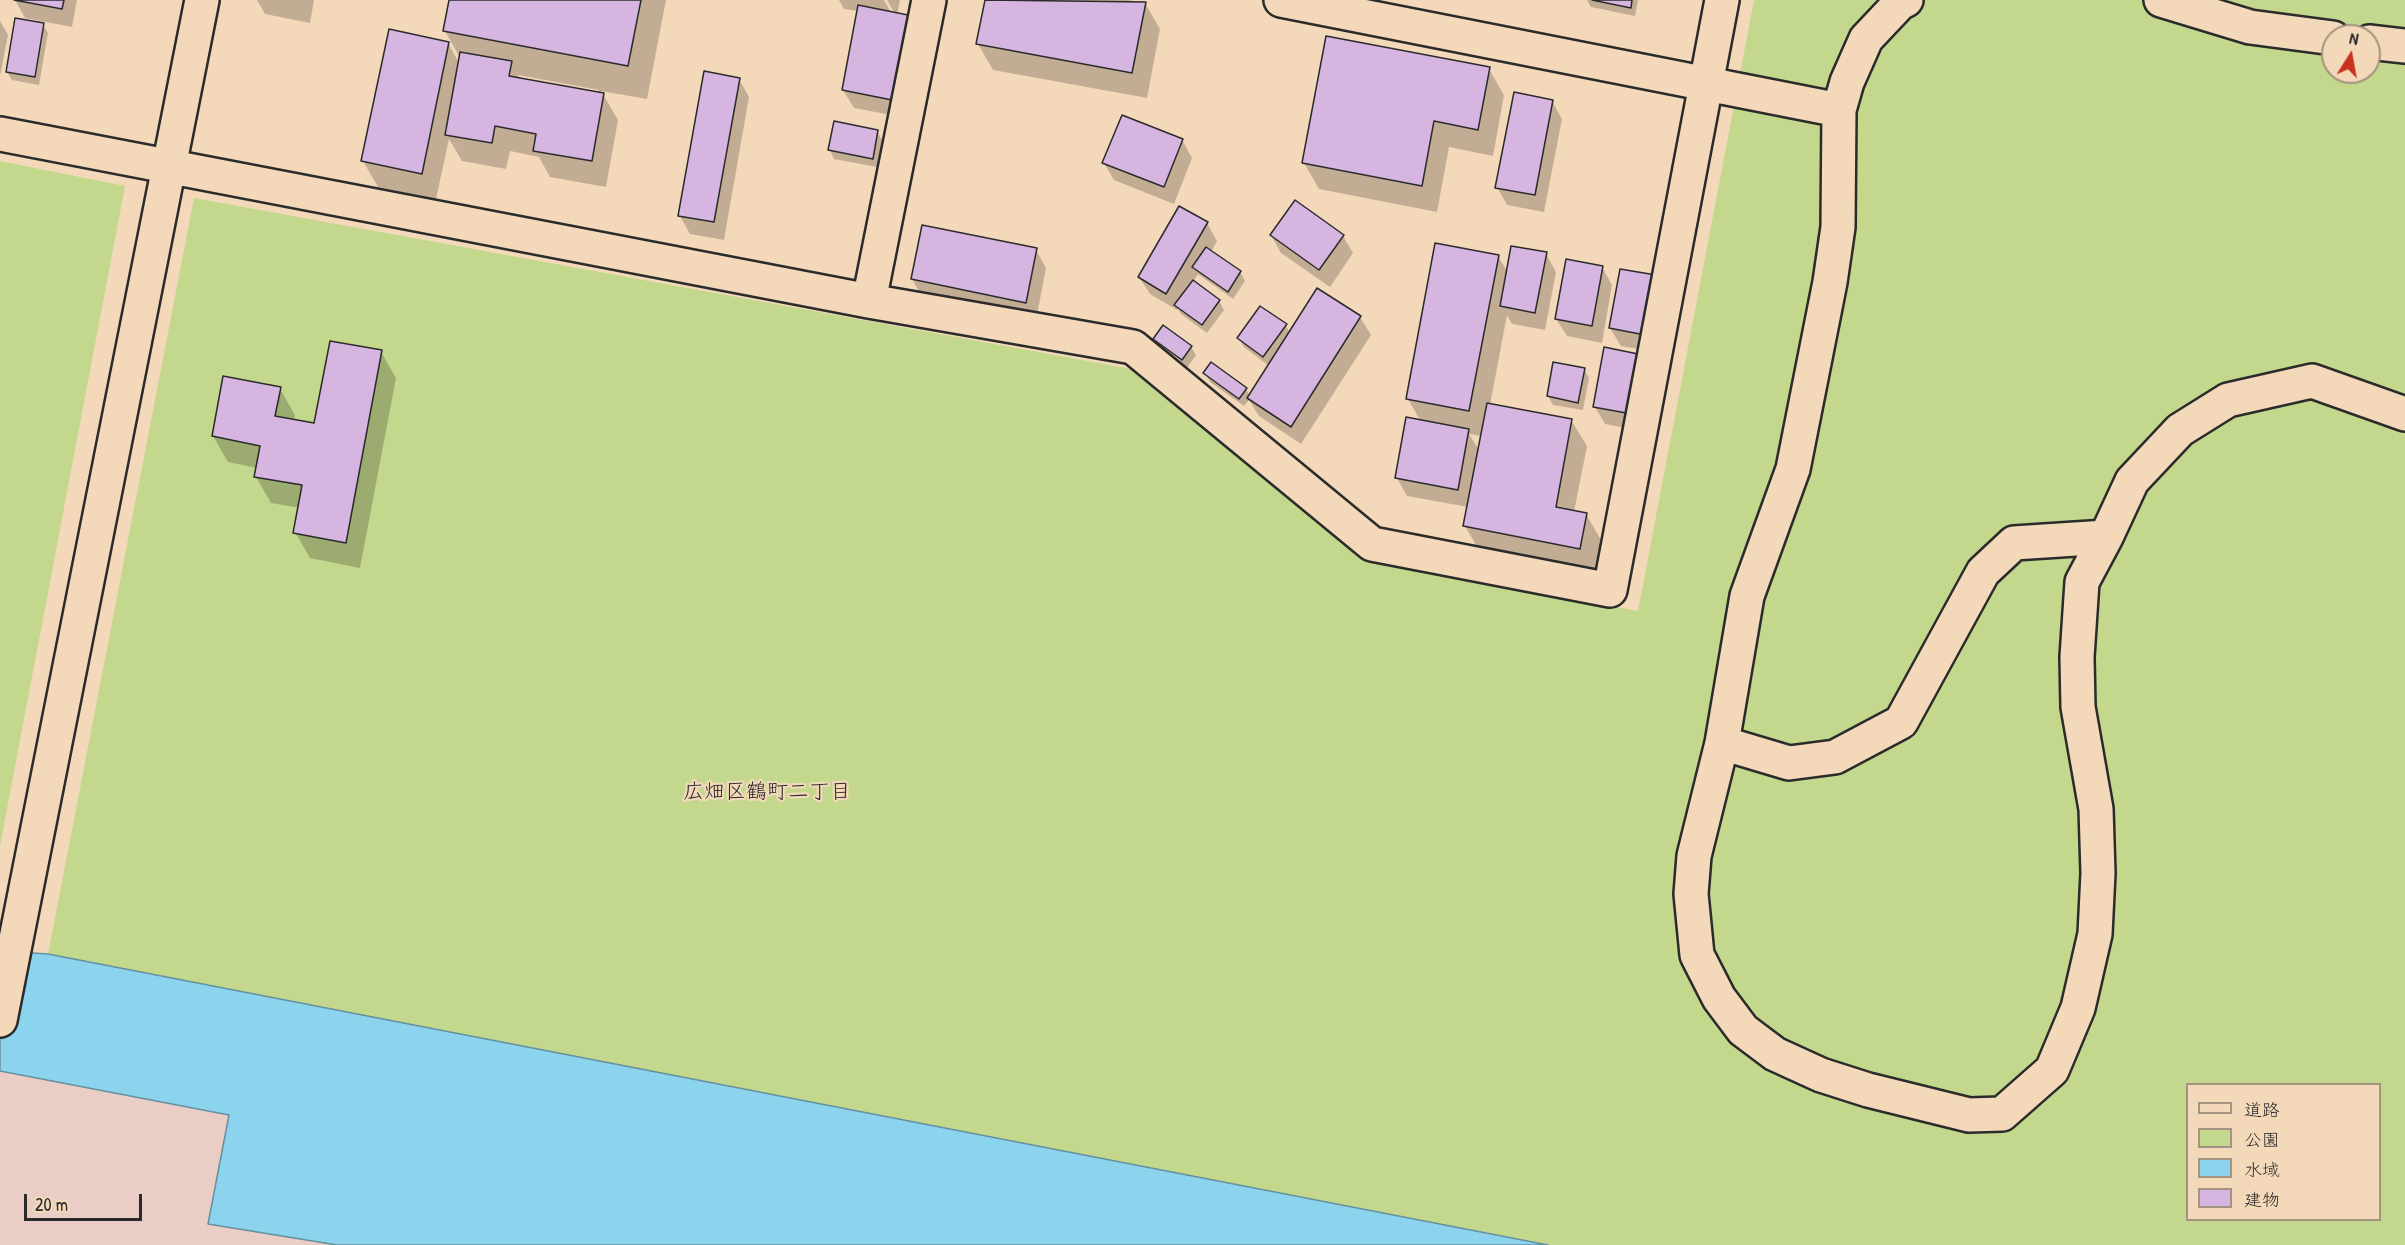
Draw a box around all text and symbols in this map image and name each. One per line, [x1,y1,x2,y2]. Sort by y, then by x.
north arrow [2321,24,2381,84]
text: N [2348,27,2360,50]
district label: 広畑区鶴町二丁目 [683,779,851,805]
legend [2186,1083,2381,1221]
text: 道路 [2244,1097,2280,1122]
text: 公園 [2244,1127,2280,1152]
text: 水域 [2244,1157,2280,1182]
scale bar [27,1182,146,1220]
text: 建物 [2244,1187,2280,1212]
text: 20 m [35,1192,68,1217]

